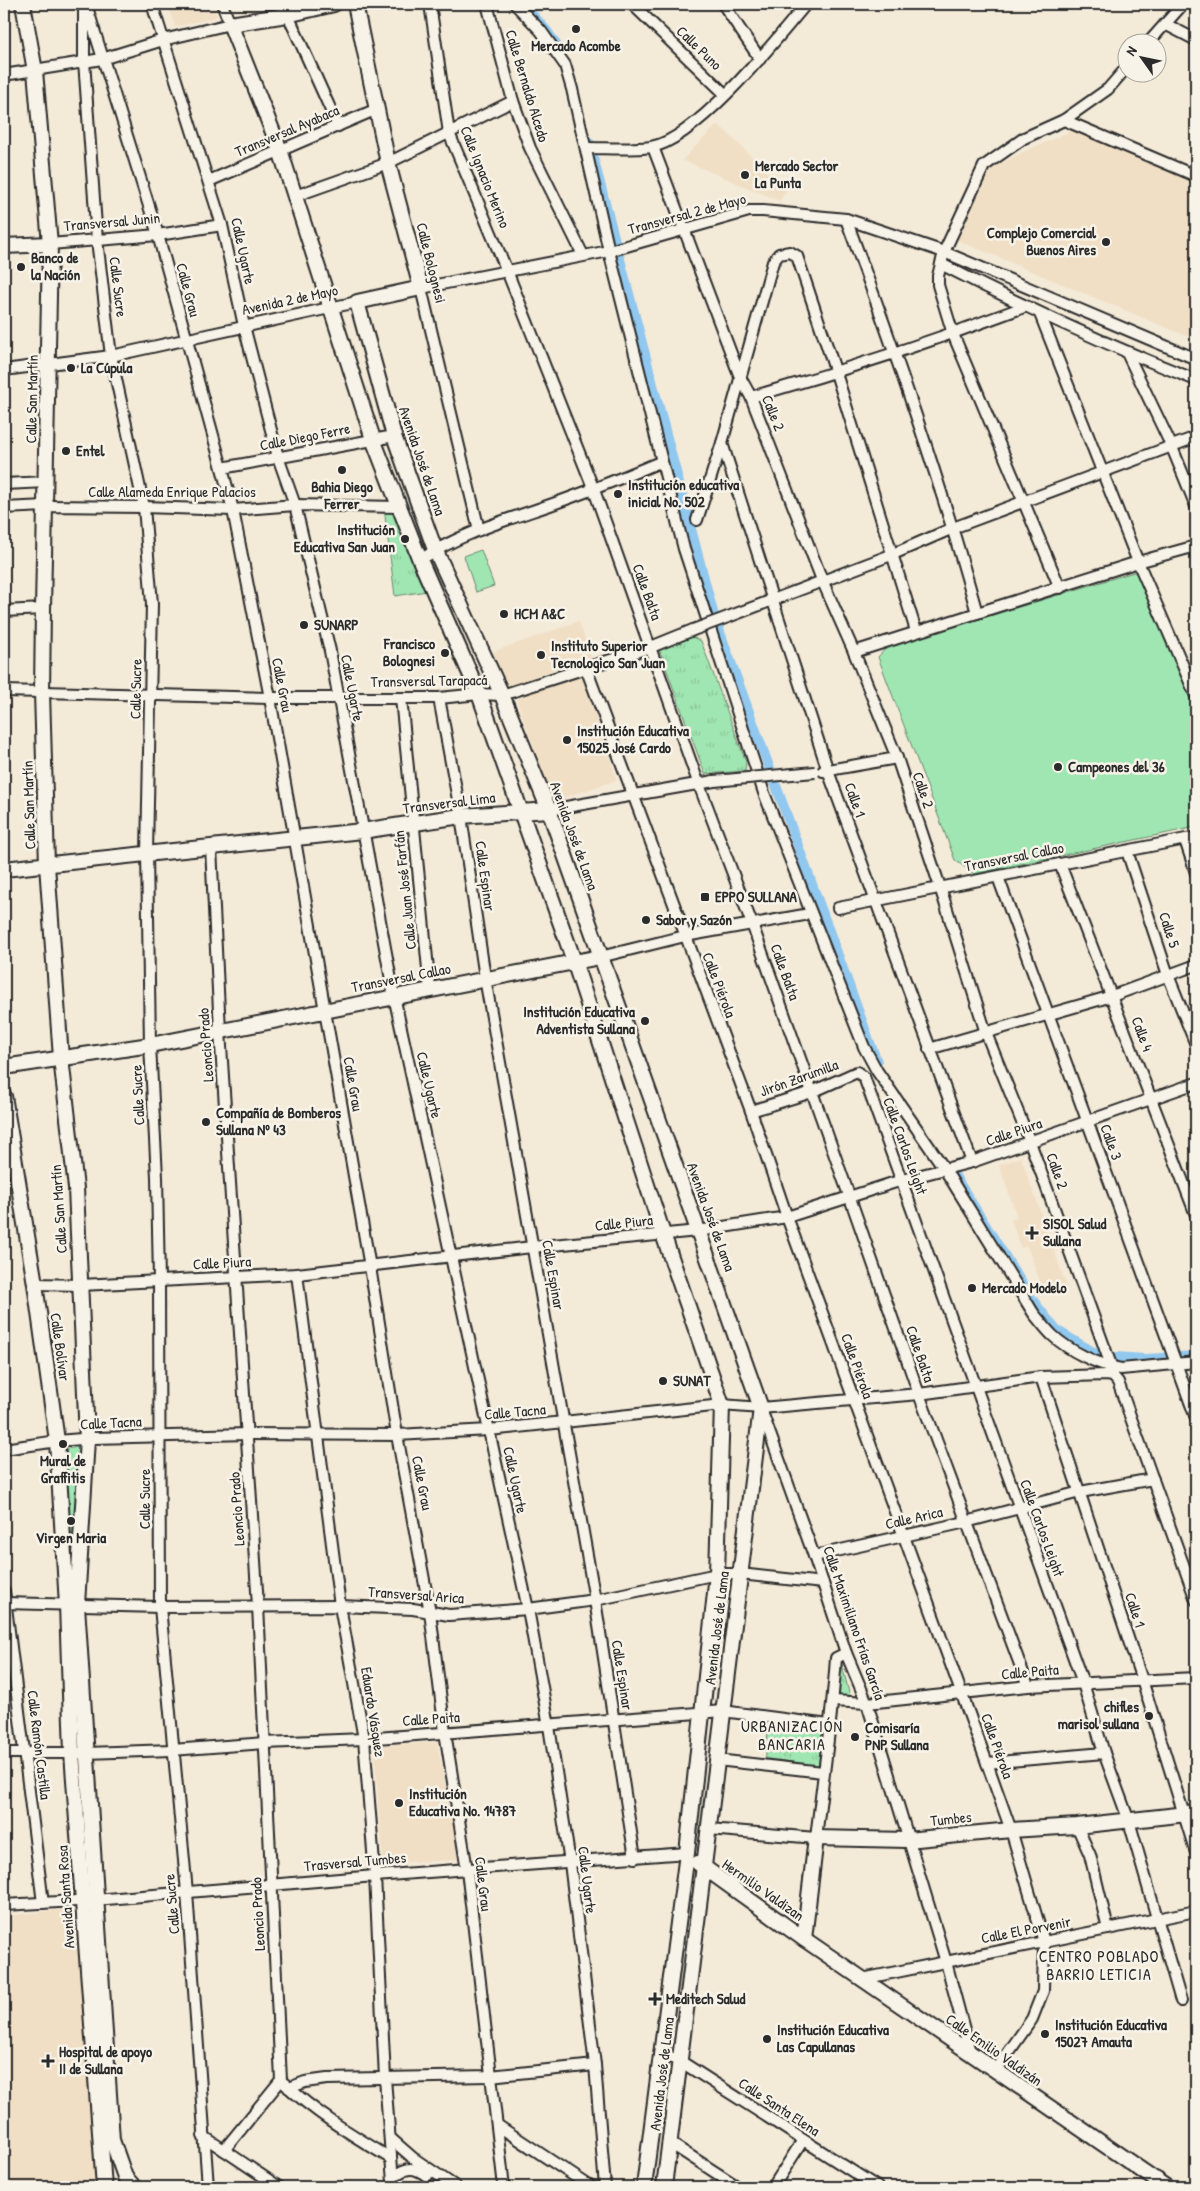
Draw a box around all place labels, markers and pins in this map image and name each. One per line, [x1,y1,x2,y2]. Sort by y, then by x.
marker: Mercado Acombe [570,23,582,35]
place label: Mercado Acombe [531,35,621,56]
place label: Mercado Sector La Punta [755,155,839,193]
marker: Mercado Sector La Punta [739,169,751,181]
place label: Complejo Comercial Buenos Aires [987,222,1097,260]
marker: Complejo Comercial Buenos Aires [1100,236,1112,248]
place label: Banco de la Nación [31,247,80,285]
marker: Banco de la Nación [15,261,27,273]
place label: La Cúpula [81,357,133,379]
marker: La Cúpula [65,362,77,374]
place label: Entel [76,440,106,461]
marker: Entel [60,445,72,457]
marker: Bahia Diego Ferrer [336,464,348,476]
place label: Institución educativa inicial No. 502 [628,474,739,512]
place label: Bahia Diego Ferrer [311,476,373,514]
marker: Institución educativa inicial No. 502 [612,488,624,500]
place label: Institución Educativa San Juan [294,519,395,557]
marker: Institución Educativa San Juan [399,533,411,545]
place label: HCM A&C [514,603,565,624]
marker: HCM A&C [498,608,510,620]
place label: SUNARP [314,614,358,635]
marker: SUNARP [298,619,310,631]
place label: Francisco Bolognesi [383,633,435,672]
place label: Instituto Superior Tecnologico San Juan [550,635,665,674]
marker: Francisco Bolognesi [439,647,451,659]
marker: Instituto Superior Tecnologico San Juan [535,649,547,661]
place label: Institución Educativa 15025 José Cardo [577,720,689,758]
marker: Institución Educativa 15025 José Cardo [561,734,573,746]
place label: Campeones del 36 [1068,756,1165,778]
marker: Campeones del 36 [1052,761,1064,773]
place label: EPPO SULLANA [715,886,797,907]
marker: EPPO SULLANA [699,891,711,903]
place label: Sabor y Sazón [656,909,732,931]
marker: Sabor y Sazón [640,914,652,926]
place label: Institución Educativa Adventista Sullana [523,1001,635,1039]
marker: Institución Educativa Adventista Sullana [639,1015,651,1027]
place label: Compañía de Bomberos Sullana Nº 43 [216,1102,341,1140]
marker: Compañía de Bomberos Sullana Nº 43 [200,1116,212,1128]
place label: SISOL Salud Sullana [1043,1213,1106,1251]
marker: SISOL Salud Sullana [1025,1226,1039,1240]
place label: Mercado Modelo [982,1277,1067,1298]
marker: Mercado Modelo [966,1282,978,1294]
place label: SUNAT [673,1370,711,1391]
marker: SUNAT [657,1375,669,1387]
marker: Mural de Graffitis [57,1438,69,1450]
place label: Mural de Graffitis [40,1450,86,1488]
marker: Virgen Maria [65,1515,77,1527]
place label: Virgen Maria [36,1527,106,1549]
place label: chifles marisol sullana [1058,1696,1139,1734]
marker: chifles marisol sullana [1143,1710,1155,1722]
place label: Comisaría PNP Sullana [865,1717,929,1755]
marker: Comisaría PNP Sullana [849,1731,861,1743]
place label: Institución Educativa No. 14787 [409,1783,517,1821]
marker: Institución Educativa No. 14787 [393,1797,405,1809]
place label: Meditech Salud [666,1988,746,2009]
marker: Meditech Salud [648,1992,662,2006]
place label: Institución Educativa 15027 Amauta [1055,2014,1167,2052]
place label: Institución Educativa Las Capullanas [777,2019,889,2058]
marker: Institución Educativa 15027 Amauta [1039,2028,1051,2040]
marker: Institución Educativa Las Capullanas [761,2033,773,2045]
place label: Hospital de apoyo II de Sullana [59,2041,152,2079]
marker: Hospital de apoyo II de Sullana [41,2054,55,2068]

